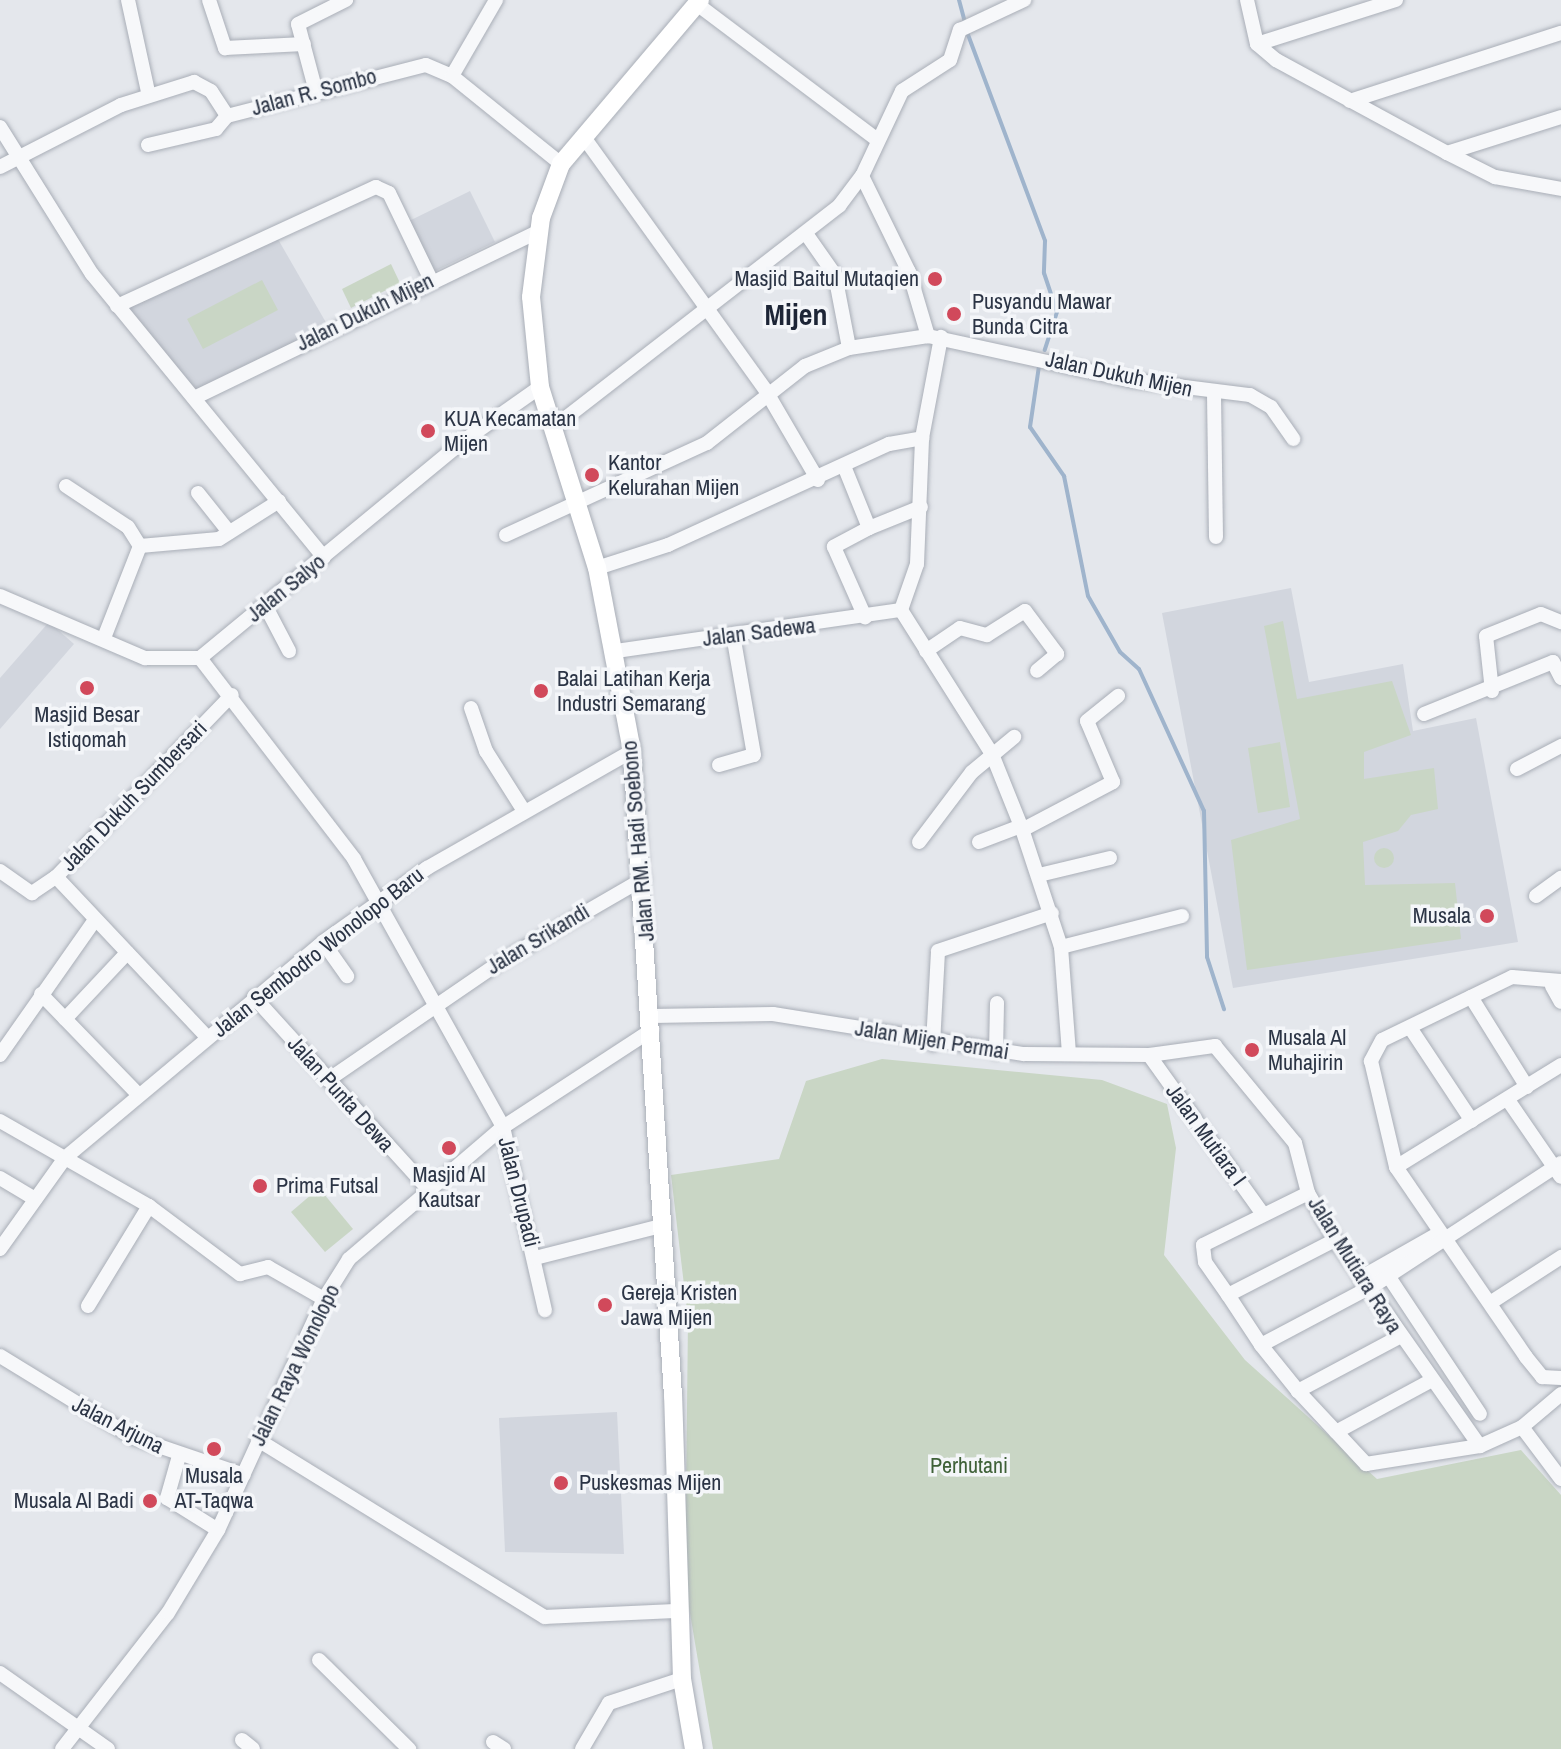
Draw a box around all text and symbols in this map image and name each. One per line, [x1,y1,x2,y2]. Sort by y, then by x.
street label: Jalan R. Sombo [249,63,379,121]
place label: Masjid Baitul Mutaqien [734,266,919,292]
street label: Jalan Dukuh Mijen [292,267,438,357]
marker: Masjid Baitul Mutaqien [926,270,944,288]
place label: Pusyandu Mawar Bunda Citra [972,288,1111,340]
district label: Mijen [765,296,827,332]
marker: Pusyandu Mawar Bunda Citra [943,303,965,325]
street label: Jalan Dukuh Mijen [1043,346,1195,402]
place label: KUA Kecamatan Mijen [444,405,577,456]
marker: KUA Kecamatan Mijen [419,422,437,440]
place label: Kantor Kelurahan Mijen [608,449,739,500]
marker: Kantor Kelurahan Mijen [583,466,601,484]
street label: Jalan Salyo [241,548,331,628]
street label: Jalan Sadewa [701,612,817,652]
place label: Balai Latihan Kerja Industri Semarang [557,665,710,716]
marker: Masjid Besar Istiqomah [78,679,96,697]
marker: Balai Latihan Kerja Industri Semarang [532,682,550,700]
place label: Masjid Besar Istiqomah [34,701,140,752]
street label: Jalan Dukuh Sumbersari [56,715,212,877]
street label: Jalan RM. Hadi Soebono [616,739,660,943]
street label: Jalan Sembodro Wonolopo Baru [207,861,429,1043]
street label: Jalan Srikandi [482,898,594,980]
place label: Musala [1413,903,1471,929]
marker: Musala [1478,907,1496,925]
street label: Jalan Mijen Permai [853,1015,1011,1065]
place label: Musala Al Muhajirin [1268,1024,1347,1076]
street label: Jalan Punta Dewa [282,1031,400,1157]
marker: Musala Al Muhajirin [1243,1041,1261,1059]
street label: Jalan Mutiara I [1160,1079,1252,1191]
street label: Jalan Drupadi [493,1134,545,1250]
marker: Masjid Al Kautsar [440,1139,458,1157]
place label: Masjid Al Kautsar [412,1161,486,1212]
place label: Prima Futsal [276,1173,378,1199]
marker: Prima Futsal [251,1177,269,1195]
street label: Jalan Mutiara Raya [1302,1192,1408,1338]
place label: Gereja Kristen Jawa Mijen [621,1279,737,1330]
street label: Jalan Raya Wonolopo [245,1280,345,1450]
marker: Gereja Kristen Jawa Mijen [596,1296,614,1314]
street label: Jalan Arjuna [67,1390,169,1460]
marker: Musala AT-Taqwa [205,1440,223,1458]
park label: Perhutani [930,1453,1008,1479]
place label: Musala AT-Taqwa [174,1462,254,1514]
place label: Puskesmas Mijen [579,1470,721,1496]
marker: Puskesmas Mijen [550,1472,572,1494]
place label: Musala Al Badi [13,1488,134,1514]
marker: Musala Al Badi [141,1492,159,1510]

